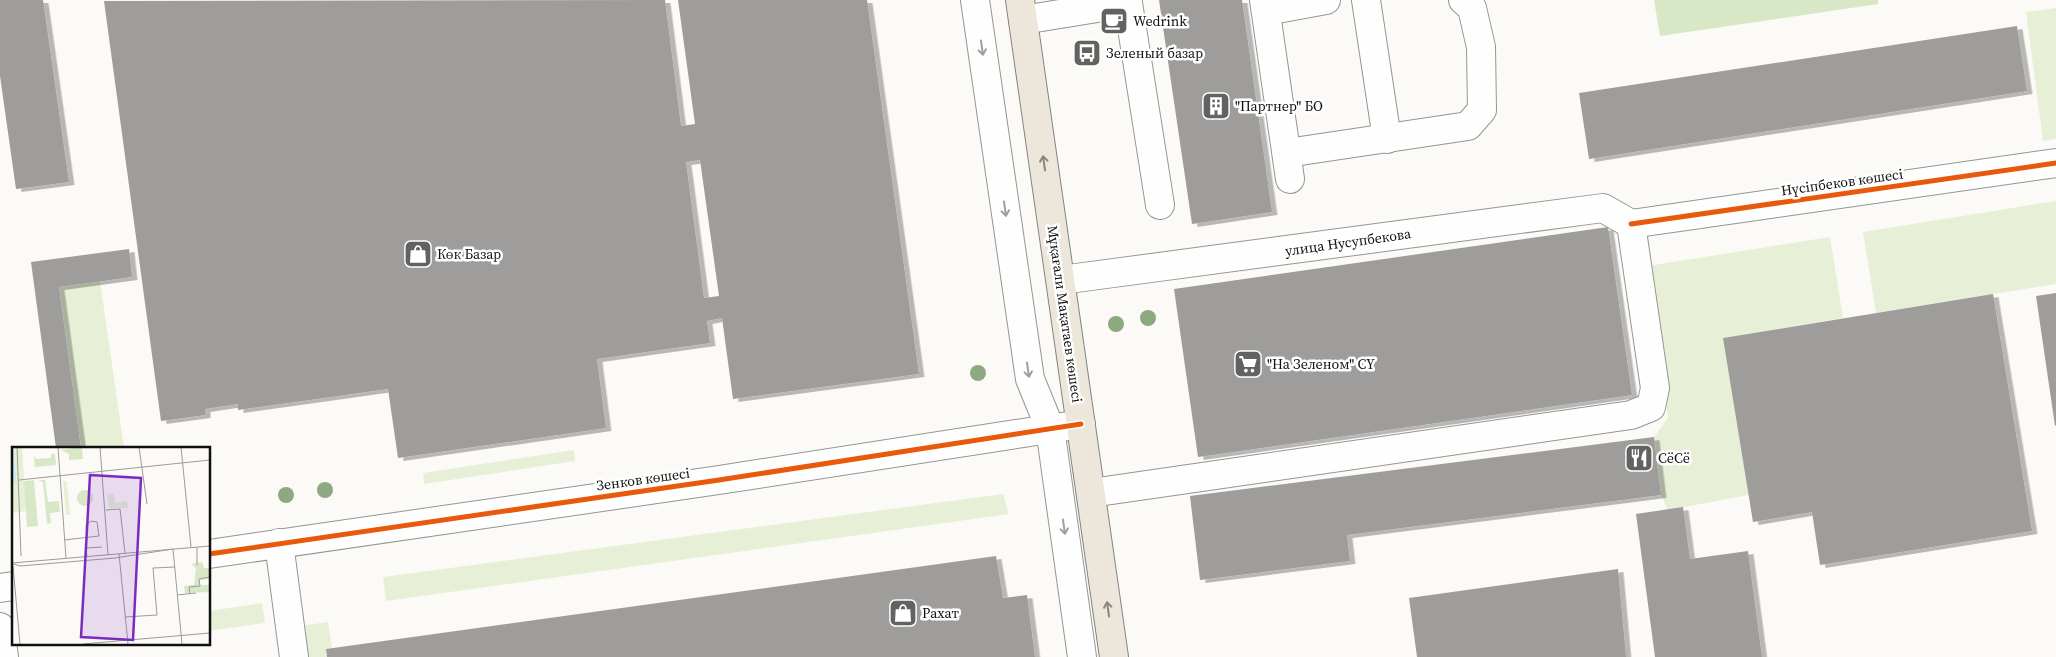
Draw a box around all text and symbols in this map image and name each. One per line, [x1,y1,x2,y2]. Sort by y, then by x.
cafe icon: Wedrink [1099,6,1129,36]
place label: Wedrink [1133,11,1187,31]
bus stop icon: Зеленый базар [1072,38,1102,68]
one-way arrow [977,40,987,56]
place label: Зеленый базар [1106,43,1203,63]
building icon: "Партнер" БО [1201,91,1231,121]
place label: "Партнер" БО [1235,96,1323,116]
one-way arrow [1038,155,1048,171]
street label: Нүсіпбеков көшесі [1780,164,1904,200]
one-way arrow [1000,201,1010,217]
street label: улица Нусупбекова [1284,223,1413,261]
street label: Мұқағали Мақатаев көшесі [1043,224,1087,404]
shop icon: Көк Базар [403,239,433,269]
place label: Көк Базар [437,244,501,264]
supermarket icon: "На Зеленом" СҮ [1233,349,1263,379]
place label: "На Зеленом" СҮ [1267,354,1375,374]
one-way arrow [1023,362,1033,378]
restaurant icon: СёСё [1624,443,1654,473]
inset map [12,447,210,644]
place label: СёСё [1658,448,1690,468]
street label: Зенков көшесі [595,463,691,495]
one-way arrow [1060,519,1070,535]
shop icon: Рахат [888,598,918,628]
one-way arrow [1102,601,1112,617]
place label: Рахат [922,603,959,623]

